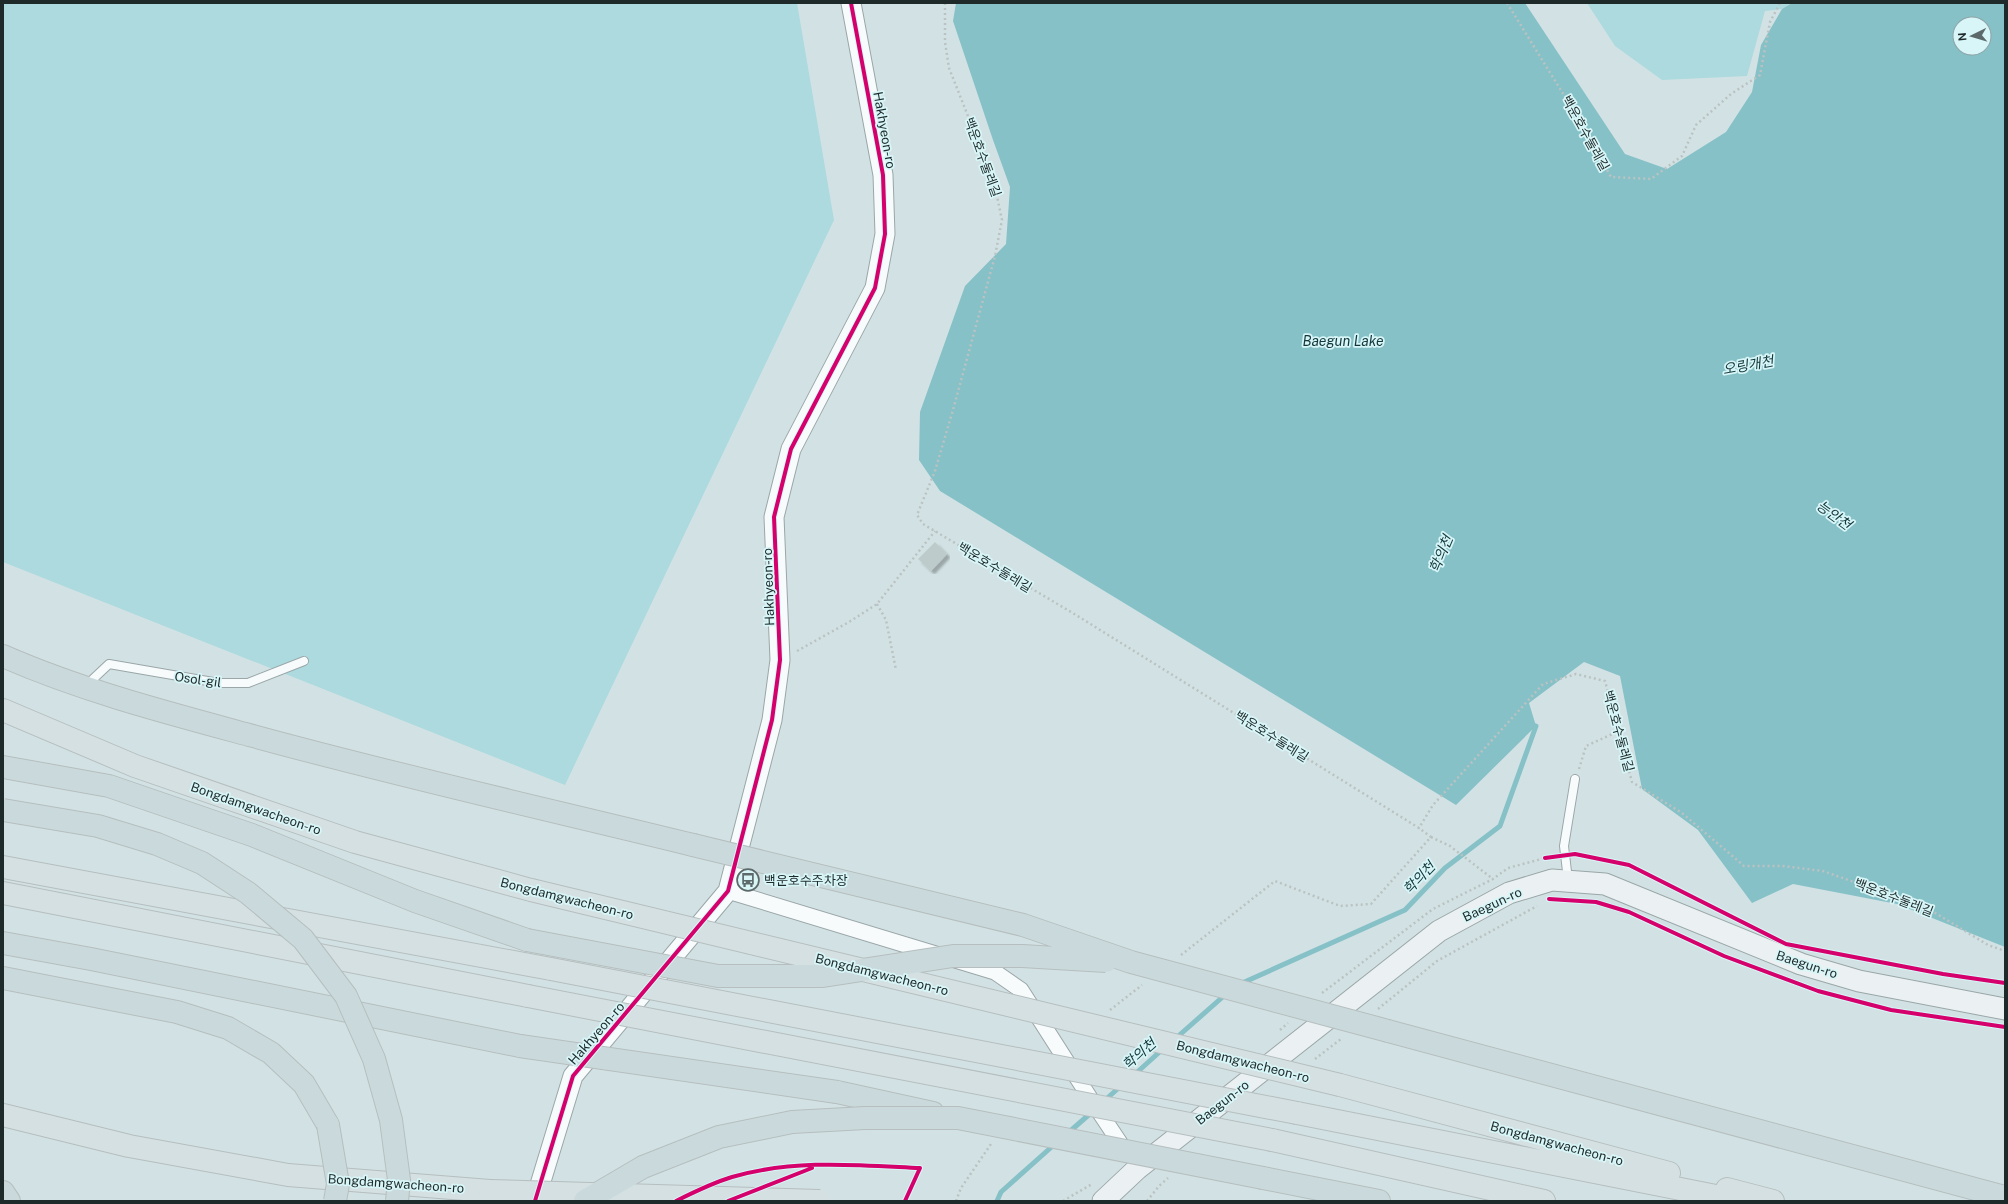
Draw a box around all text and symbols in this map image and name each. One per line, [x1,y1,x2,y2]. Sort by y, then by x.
north arrow [1952,16,1992,56]
text: N [1956,32,1968,42]
street label: Hakhyeon-ro [870,90,899,170]
street label: 백운호수둘레길 [1559,93,1612,173]
street label: 백운호수둘레길 [961,115,1004,199]
water label: Baegun Lake [1302,333,1384,349]
water label: 오링개천 [1721,352,1776,377]
water label: 능안천 [1814,497,1855,533]
water label: 학의천 [1426,532,1456,575]
street label: 백운호수둘레길 [955,539,1034,595]
street label: Hakhyeon-ro [760,548,777,626]
street label: Osol-gil [173,669,222,690]
street label: 백운호수둘레길 [1600,689,1637,774]
street label: 백운호수둘레길 [1232,708,1311,765]
street label: Bongdamgwacheon-ro [189,779,323,838]
water label: 학의천 [1400,858,1439,897]
bus stop icon: 백운호수주차장 [735,867,761,893]
place label: 백운호수주차장 [764,873,848,888]
street label: Bongdamgwacheon-ro [499,875,635,922]
street label: 백운호수둘레길 [1852,875,1936,919]
street label: Baegun-ro [1460,884,1524,925]
street label: Baegun-ro [1774,948,1839,981]
street label: Bongdamgwacheon-ro [814,951,950,998]
street label: Hakhyeon-ro [565,999,628,1068]
water label: 학의천 [1119,1035,1160,1073]
street label: Bongdamgwacheon-ro [1175,1038,1311,1085]
street label: Baegun-ro [1193,1077,1252,1128]
street label: Bongdamgwacheon-ro [1489,1119,1625,1168]
street label: Bongdamgwacheon-ro [327,1171,465,1196]

